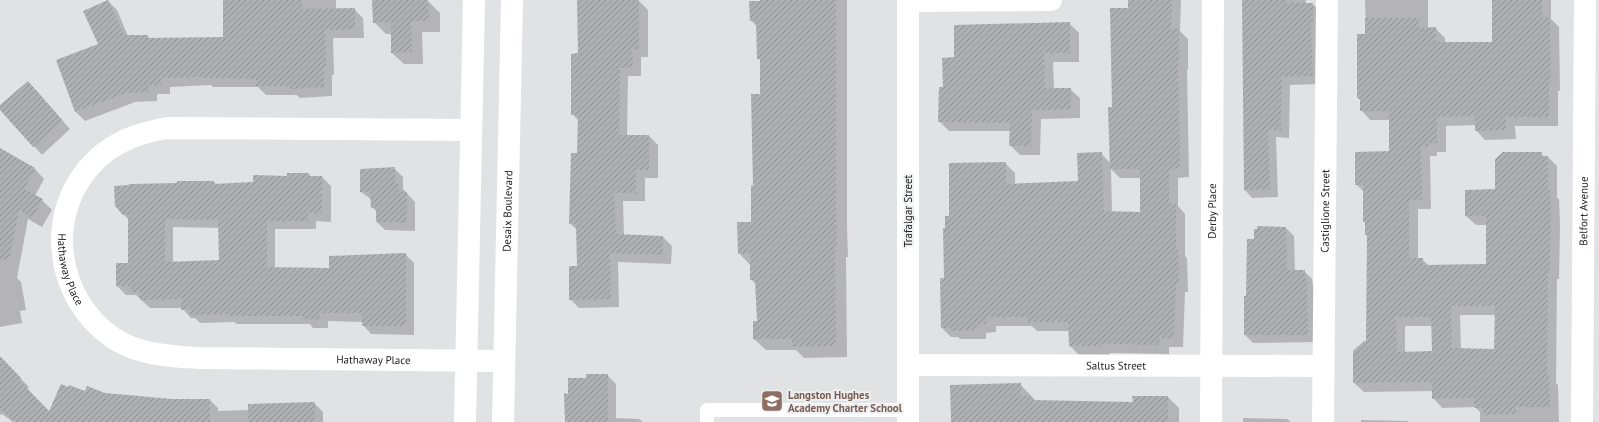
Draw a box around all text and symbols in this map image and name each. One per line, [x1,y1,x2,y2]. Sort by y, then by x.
street label: Castiglione Street [1318,169,1332,253]
street label: Desaix Boulevard [500,170,515,252]
street label: Trafalgar Street [901,175,915,247]
street label: Belfort Avenue [1576,176,1591,246]
street label: Derby Place [1205,183,1219,239]
street label: Hathaway Place [55,233,87,308]
street label: Hathaway Place [336,352,411,367]
street label: Saltus Street [1086,358,1146,373]
school or university icon: Langston Hughes Academy Charter School [759,388,785,414]
place label: Langston Hughes Academy Charter School [788,388,903,415]

